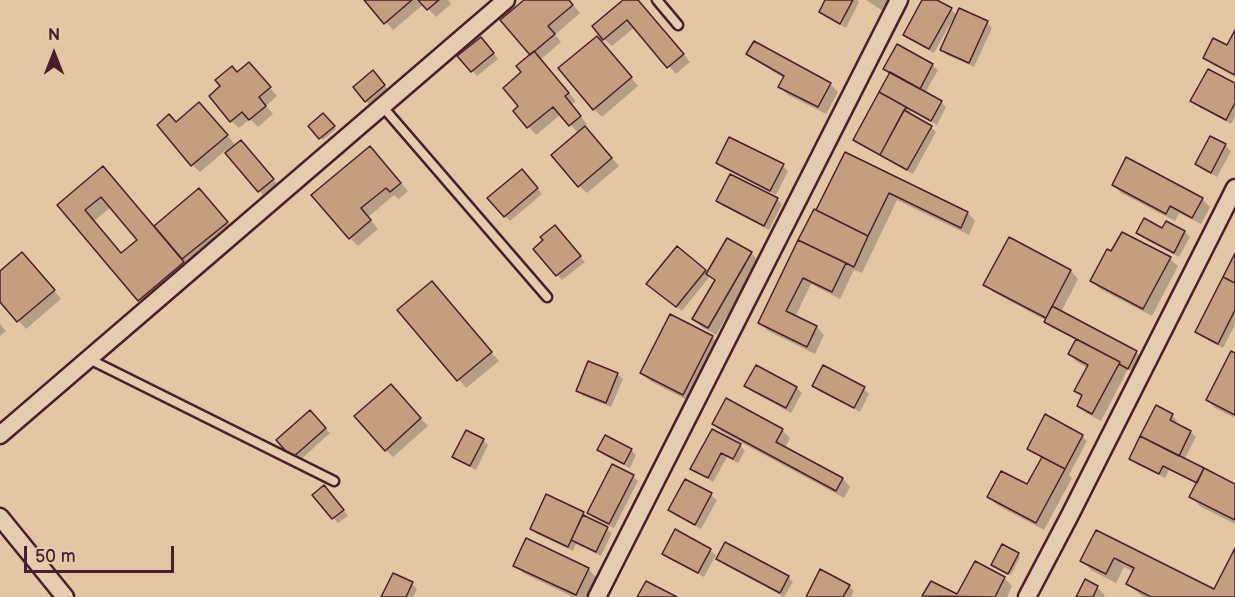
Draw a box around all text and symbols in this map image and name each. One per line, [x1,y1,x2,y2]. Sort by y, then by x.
north arrow [24,24,84,84]
text: N [48,26,60,45]
scale bar [27,534,177,572]
text: 50 m [35,546,76,567]

